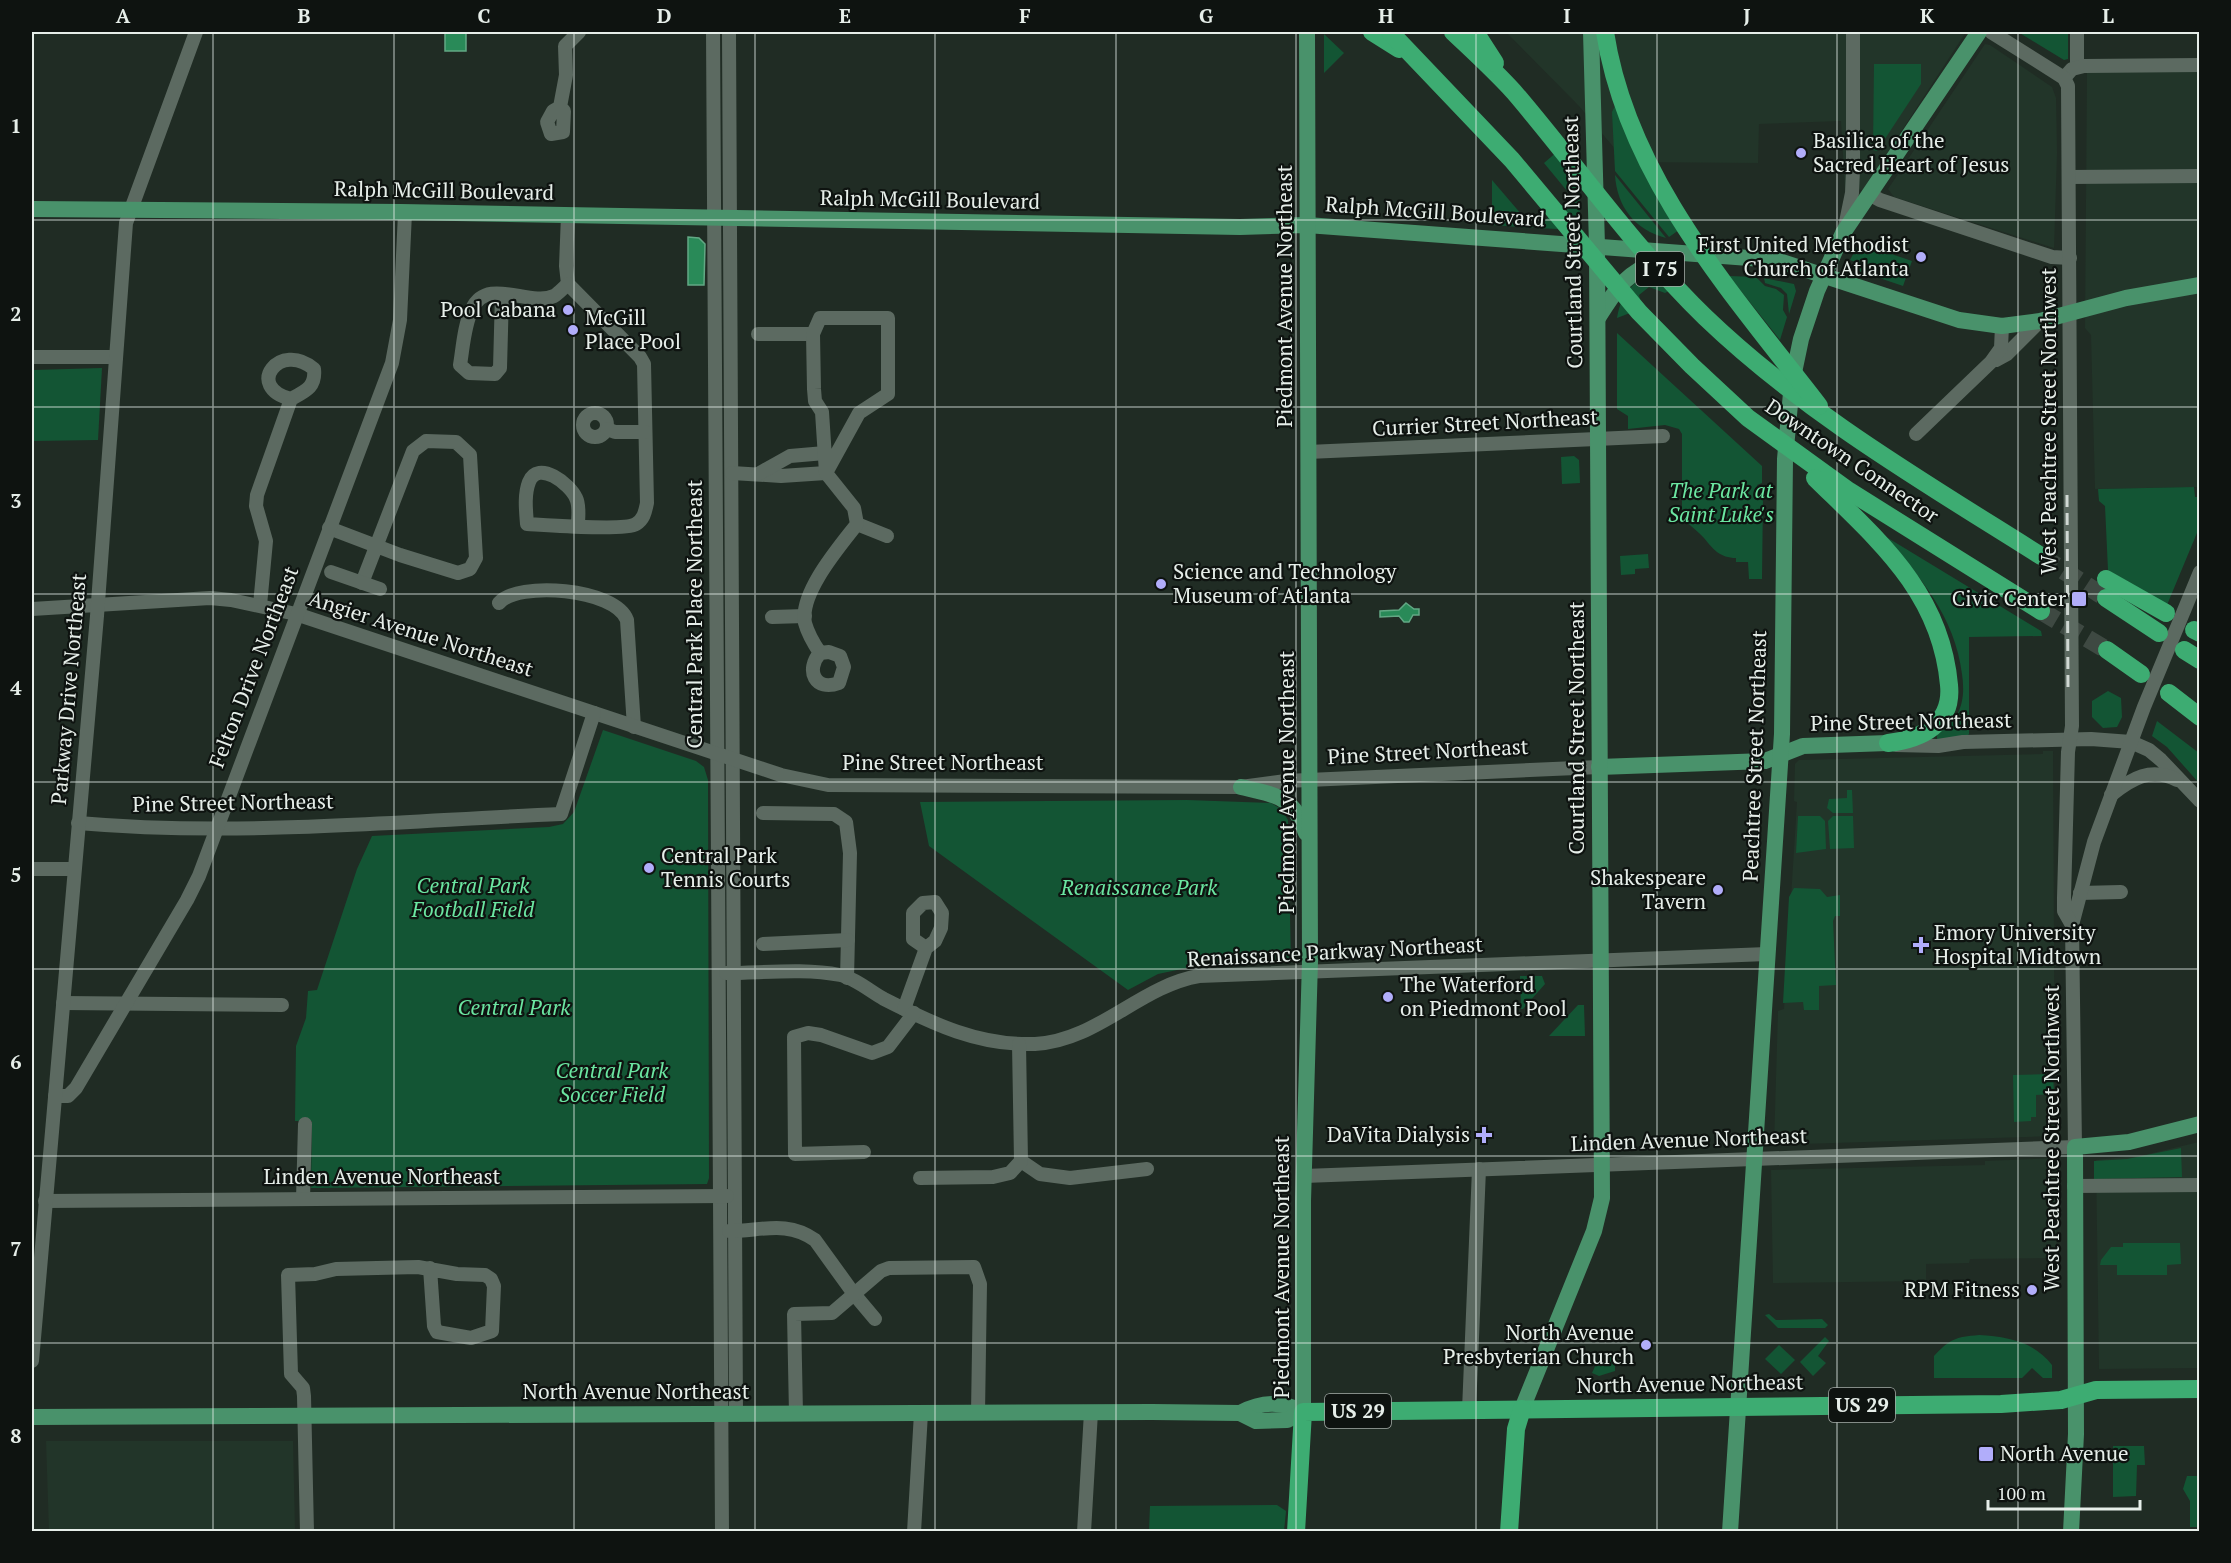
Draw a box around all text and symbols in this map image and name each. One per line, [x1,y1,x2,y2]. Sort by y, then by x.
text: A [116,2,131,29]
text: B [298,2,311,29]
text: C [477,2,491,29]
text: D [657,2,671,29]
text: E [839,2,851,29]
text: F [1019,2,1031,29]
text: G [1199,2,1213,29]
text: H [1378,2,1394,29]
text: I [1563,2,1571,29]
text: J [1743,2,1751,29]
text: K [1920,2,1935,29]
text: L [2102,2,2114,29]
text: 1 [10,112,22,139]
street label: Courtland Street Northeast [1556,115,1588,369]
place label: Basilica of the Sacred Heart of Jesus [1813,126,2009,178]
marker: Basilica of the Sacred Heart of Jesus [1794,146,1808,160]
street label: Piedmont Avenue Northeast [1270,164,1298,427]
street label: Ralph McGill Boulevard [334,174,555,206]
street label: Ralph McGill Boulevard [820,183,1041,215]
street label: Ralph McGill Boulevard [1324,189,1546,233]
place label: First United Methodist Church of Atlanta [1698,230,1909,282]
marker: First United Methodist Church of Atlanta [1914,250,1928,264]
road number: I 75 [1636,252,1684,286]
street label: West Peachtree Street Northwest [2034,267,2062,574]
place label: Pool Cabana [440,295,556,323]
text: 2 [10,300,22,327]
marker: Pool Cabana [561,303,575,317]
place label: McGill Place Pool [585,303,681,355]
marker: McGill Place Pool [566,323,580,337]
street label: Downtown Connector [1760,392,1945,529]
street label: Currier Street Northeast [1371,402,1599,442]
park label: The Park at Saint Luke's [1668,476,1774,528]
street label: Central Park Place Northeast [680,479,708,748]
text: 3 [10,487,22,514]
place label: Science and Technology Museum of Atlanta [1173,557,1397,609]
street label: Felton Drive Northeast [202,562,305,771]
street label: Parkway Drive Northeast [44,572,92,806]
marker: Science and Technology Museum of Atlanta [1154,577,1168,591]
street label: Angier Avenue Northeast [305,583,537,683]
place label: Civic Center [1952,584,2066,612]
marker: Civic Center [2070,590,2088,608]
street label: Courtland Street Northeast [1562,601,1590,855]
street label: Peachtree Street Northeast [1736,630,1772,882]
street label: Piedmont Avenue Northeast [1272,650,1300,913]
text: 4 [10,674,22,701]
street label: Pine Street Northeast [1810,705,2012,737]
street label: Pine Street Northeast [1327,732,1529,770]
street label: Pine Street Northeast [842,748,1044,776]
street label: Pine Street Northeast [132,786,334,818]
place label: Central Park Tennis Courts [661,841,790,893]
text: 5 [10,861,22,888]
marker: Central Park Tennis Courts [642,861,656,875]
place label: Shakespeare Tavern [1590,863,1707,915]
park label: Central Park Football Field [411,871,535,923]
park label: Renaissance Park [1060,873,1218,901]
marker: Shakespeare Tavern [1711,883,1725,897]
place label: Emory University Hospital Midtown [1934,918,2102,970]
street label: Renaissance Parkway Northeast [1186,929,1484,973]
marker: Emory University Hospital Midtown [1912,936,1930,954]
place label: The Waterford on Piedmont Pool [1400,970,1567,1022]
street label: West Peachtree Street Northwest [2037,984,2065,1291]
marker: The Waterford on Piedmont Pool [1381,990,1395,1004]
park label: Central Park [458,993,571,1021]
text: 6 [10,1048,22,1075]
park label: Central Park Soccer Field [556,1056,669,1108]
place label: DaVita Dialysis [1327,1120,1470,1148]
street label: Linden Avenue Northeast [1570,1121,1808,1157]
marker: DaVita Dialysis [1475,1126,1493,1144]
street label: Piedmont Avenue Northeast [1267,1135,1295,1398]
street label: Linden Avenue Northeast [264,1162,501,1190]
text: 7 [10,1235,22,1262]
place label: RPM Fitness [1904,1275,2020,1303]
marker: RPM Fitness [2025,1283,2039,1297]
place label: North Avenue Presbyterian Church [1443,1318,1634,1370]
marker: North Avenue Presbyterian Church [1639,1338,1653,1352]
street label: North Avenue Northeast [1576,1367,1804,1399]
street label: North Avenue Northeast [523,1377,750,1405]
road number: US 29 [1829,1388,1895,1422]
road number: US 29 [1325,1394,1391,1428]
text: 8 [10,1422,22,1449]
place label: North Avenue [2000,1439,2129,1467]
marker: North Avenue [1977,1445,1995,1463]
scale bar [1988,1473,2140,1511]
text: 100 m [1997,1481,2046,1505]

